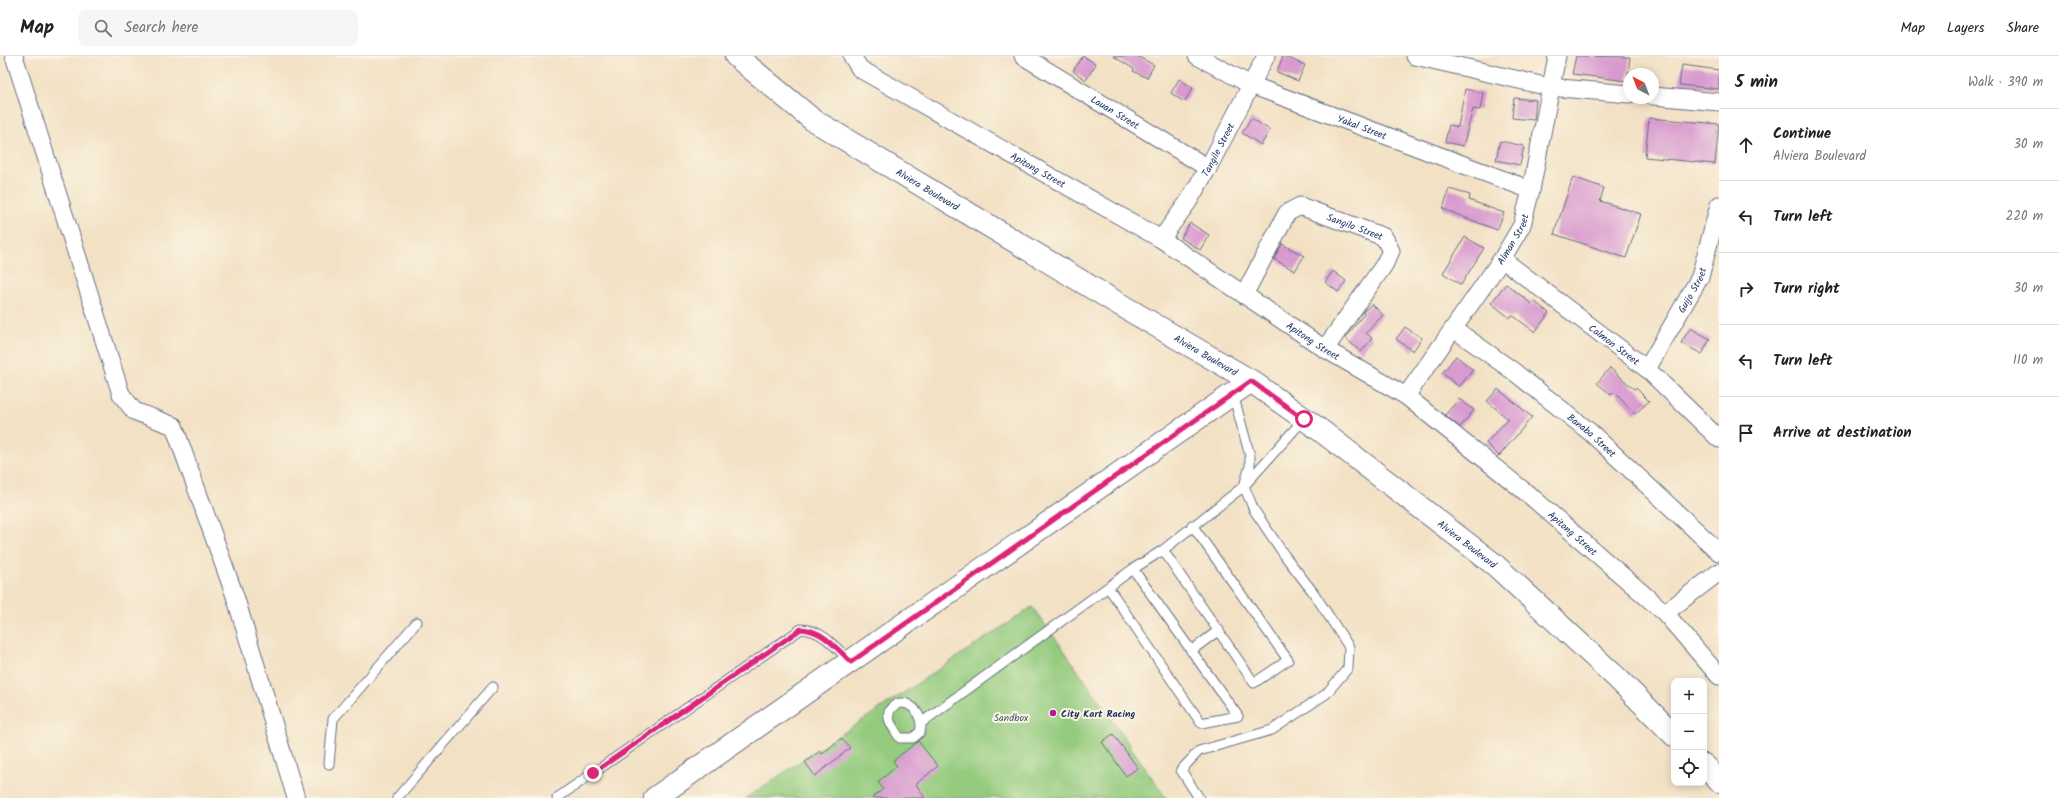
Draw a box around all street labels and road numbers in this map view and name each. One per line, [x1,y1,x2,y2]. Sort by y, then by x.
street label: Lauan Street [1087,92,1142,134]
street label: Yakal Street [1335,111,1389,144]
street label: Tangile Street [1198,120,1239,180]
street label: Apitong Street [1007,149,1068,193]
street label: Alviera Boulevard [892,165,963,216]
street label: Sangilo Street [1324,210,1385,245]
street label: Alman Street [1493,212,1534,268]
street label: Guijo Street [1674,266,1711,316]
street label: Apitong Street [1283,318,1343,365]
street label: Calmon Street [1585,320,1643,370]
street label: Alviera Boulevard [1171,331,1241,381]
street label: Banaba Street [1563,410,1619,462]
street label: Apitong Street [1544,508,1601,560]
street label: Alviera Boulevard [1434,516,1501,573]

